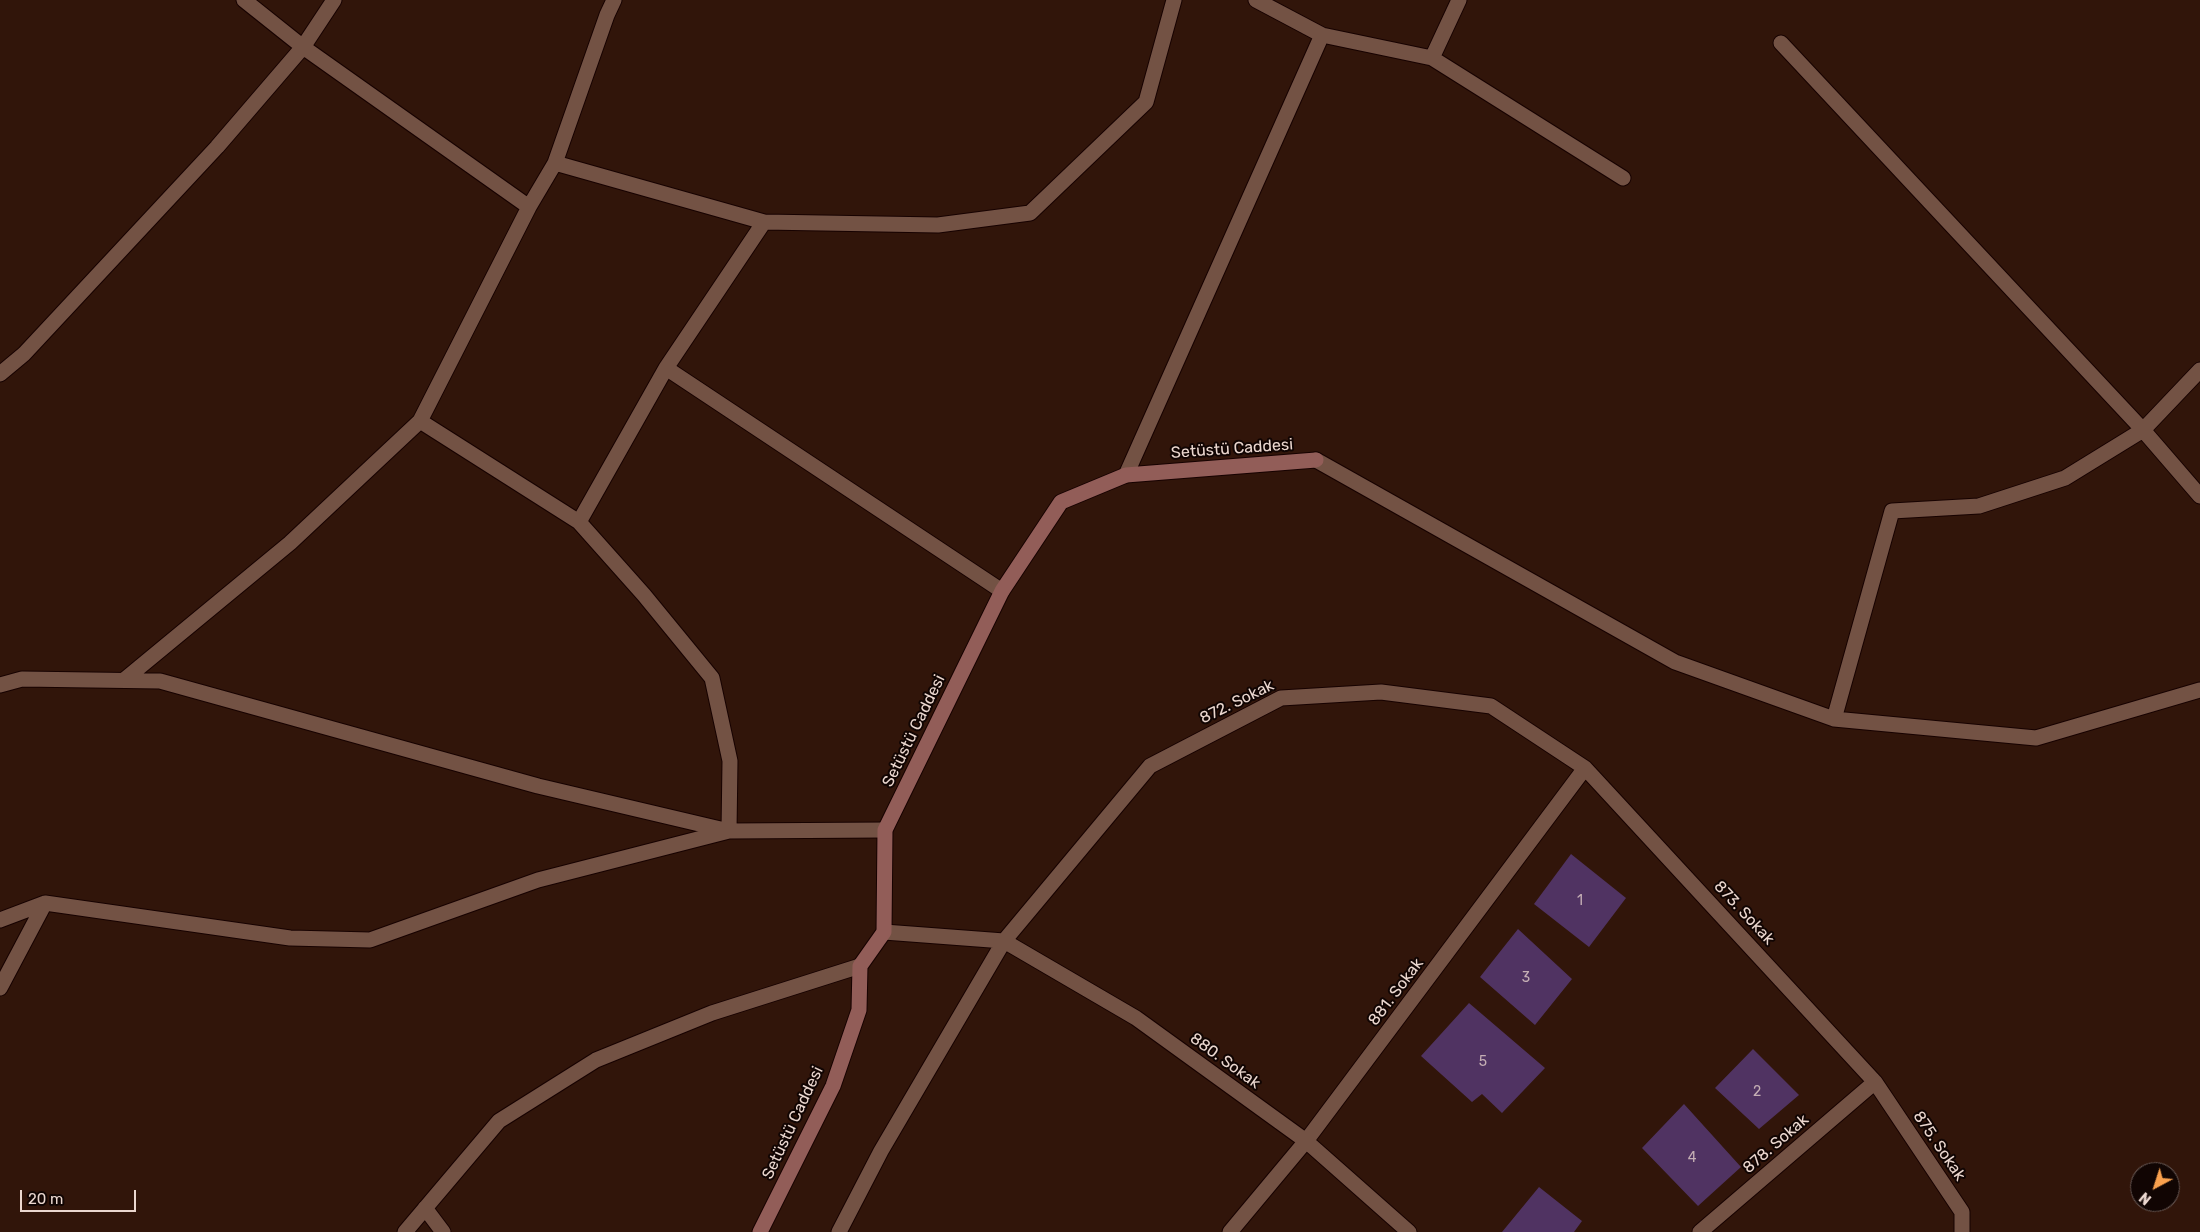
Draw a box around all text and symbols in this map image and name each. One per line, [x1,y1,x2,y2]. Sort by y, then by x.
street label: Setüstü Caddesi [1170,435,1294,463]
street label: Setüstü Caddesi [879,672,949,790]
street label: 872. Sokak [1197,676,1277,728]
street label: 873. Sokak [1710,877,1778,949]
house number: 1 [1577,893,1583,909]
street label: 881. Sokak [1364,954,1428,1030]
house number: 3 [1522,970,1530,986]
street label: 880. Sokak [1186,1029,1264,1093]
house number: 5 [1479,1054,1487,1070]
street label: Setüstü Caddesi [758,1064,828,1182]
house number: 2 [1753,1084,1761,1100]
street label: 875. Sokak [1909,1107,1969,1185]
street label: 878. Sokak [1739,1110,1813,1178]
house number: 4 [1688,1150,1696,1166]
north arrow [2130,1162,2180,1212]
scale bar [22,1180,139,1212]
text: N [2136,1188,2155,1208]
text: 20 m [28,1190,63,1208]

